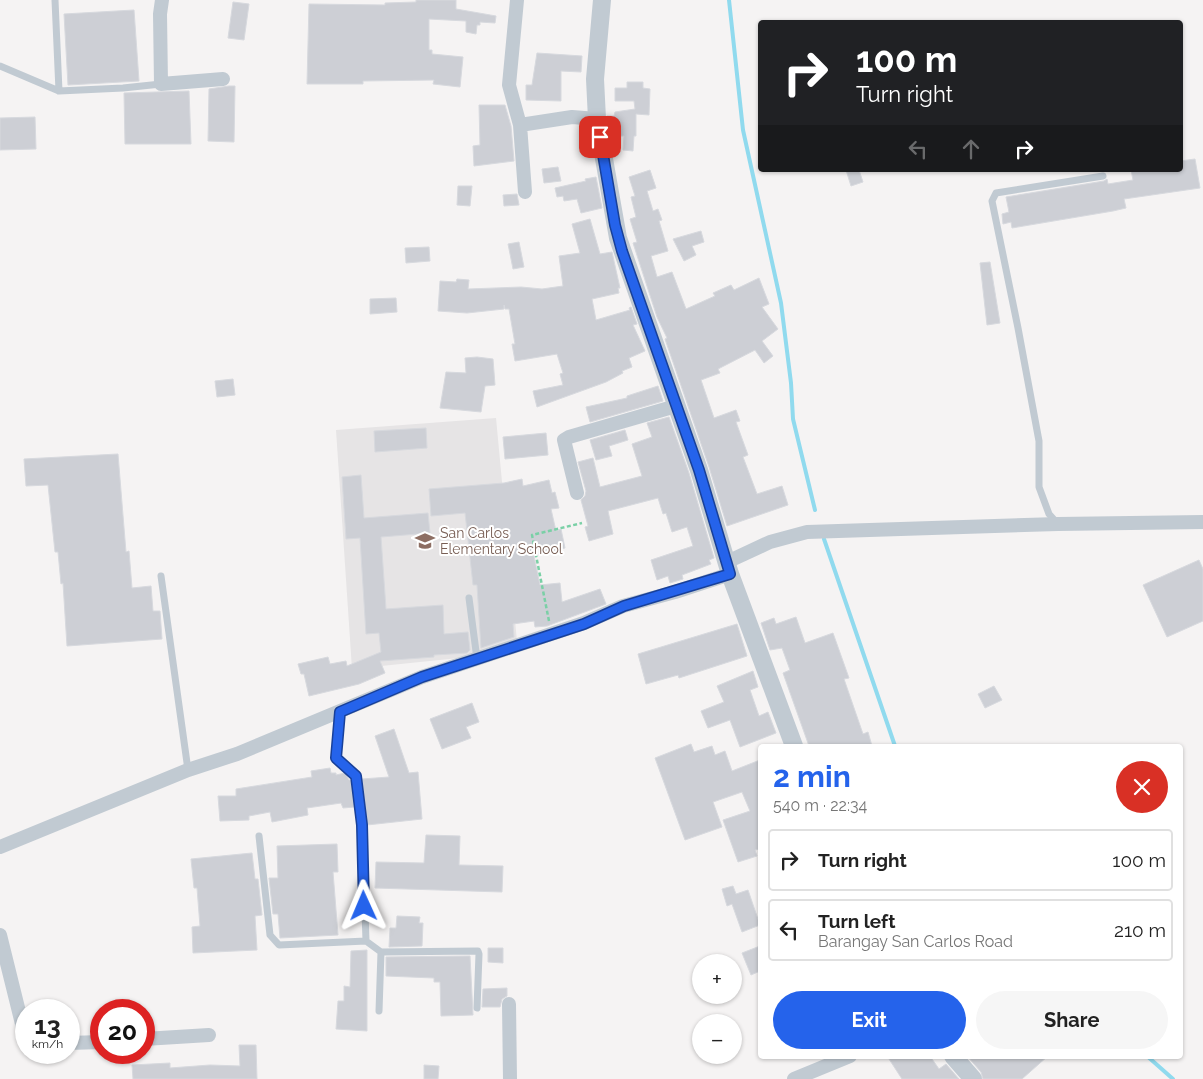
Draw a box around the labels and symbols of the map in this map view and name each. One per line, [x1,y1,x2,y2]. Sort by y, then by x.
pin [579,116,621,158]
place label: San Carlos Elementary School [440,525,563,557]
school or university icon: San Carlos Elementary School [414,530,436,552]
position arrow [337,879,389,931]
speed limit sign: 20 [90,999,155,1064]

